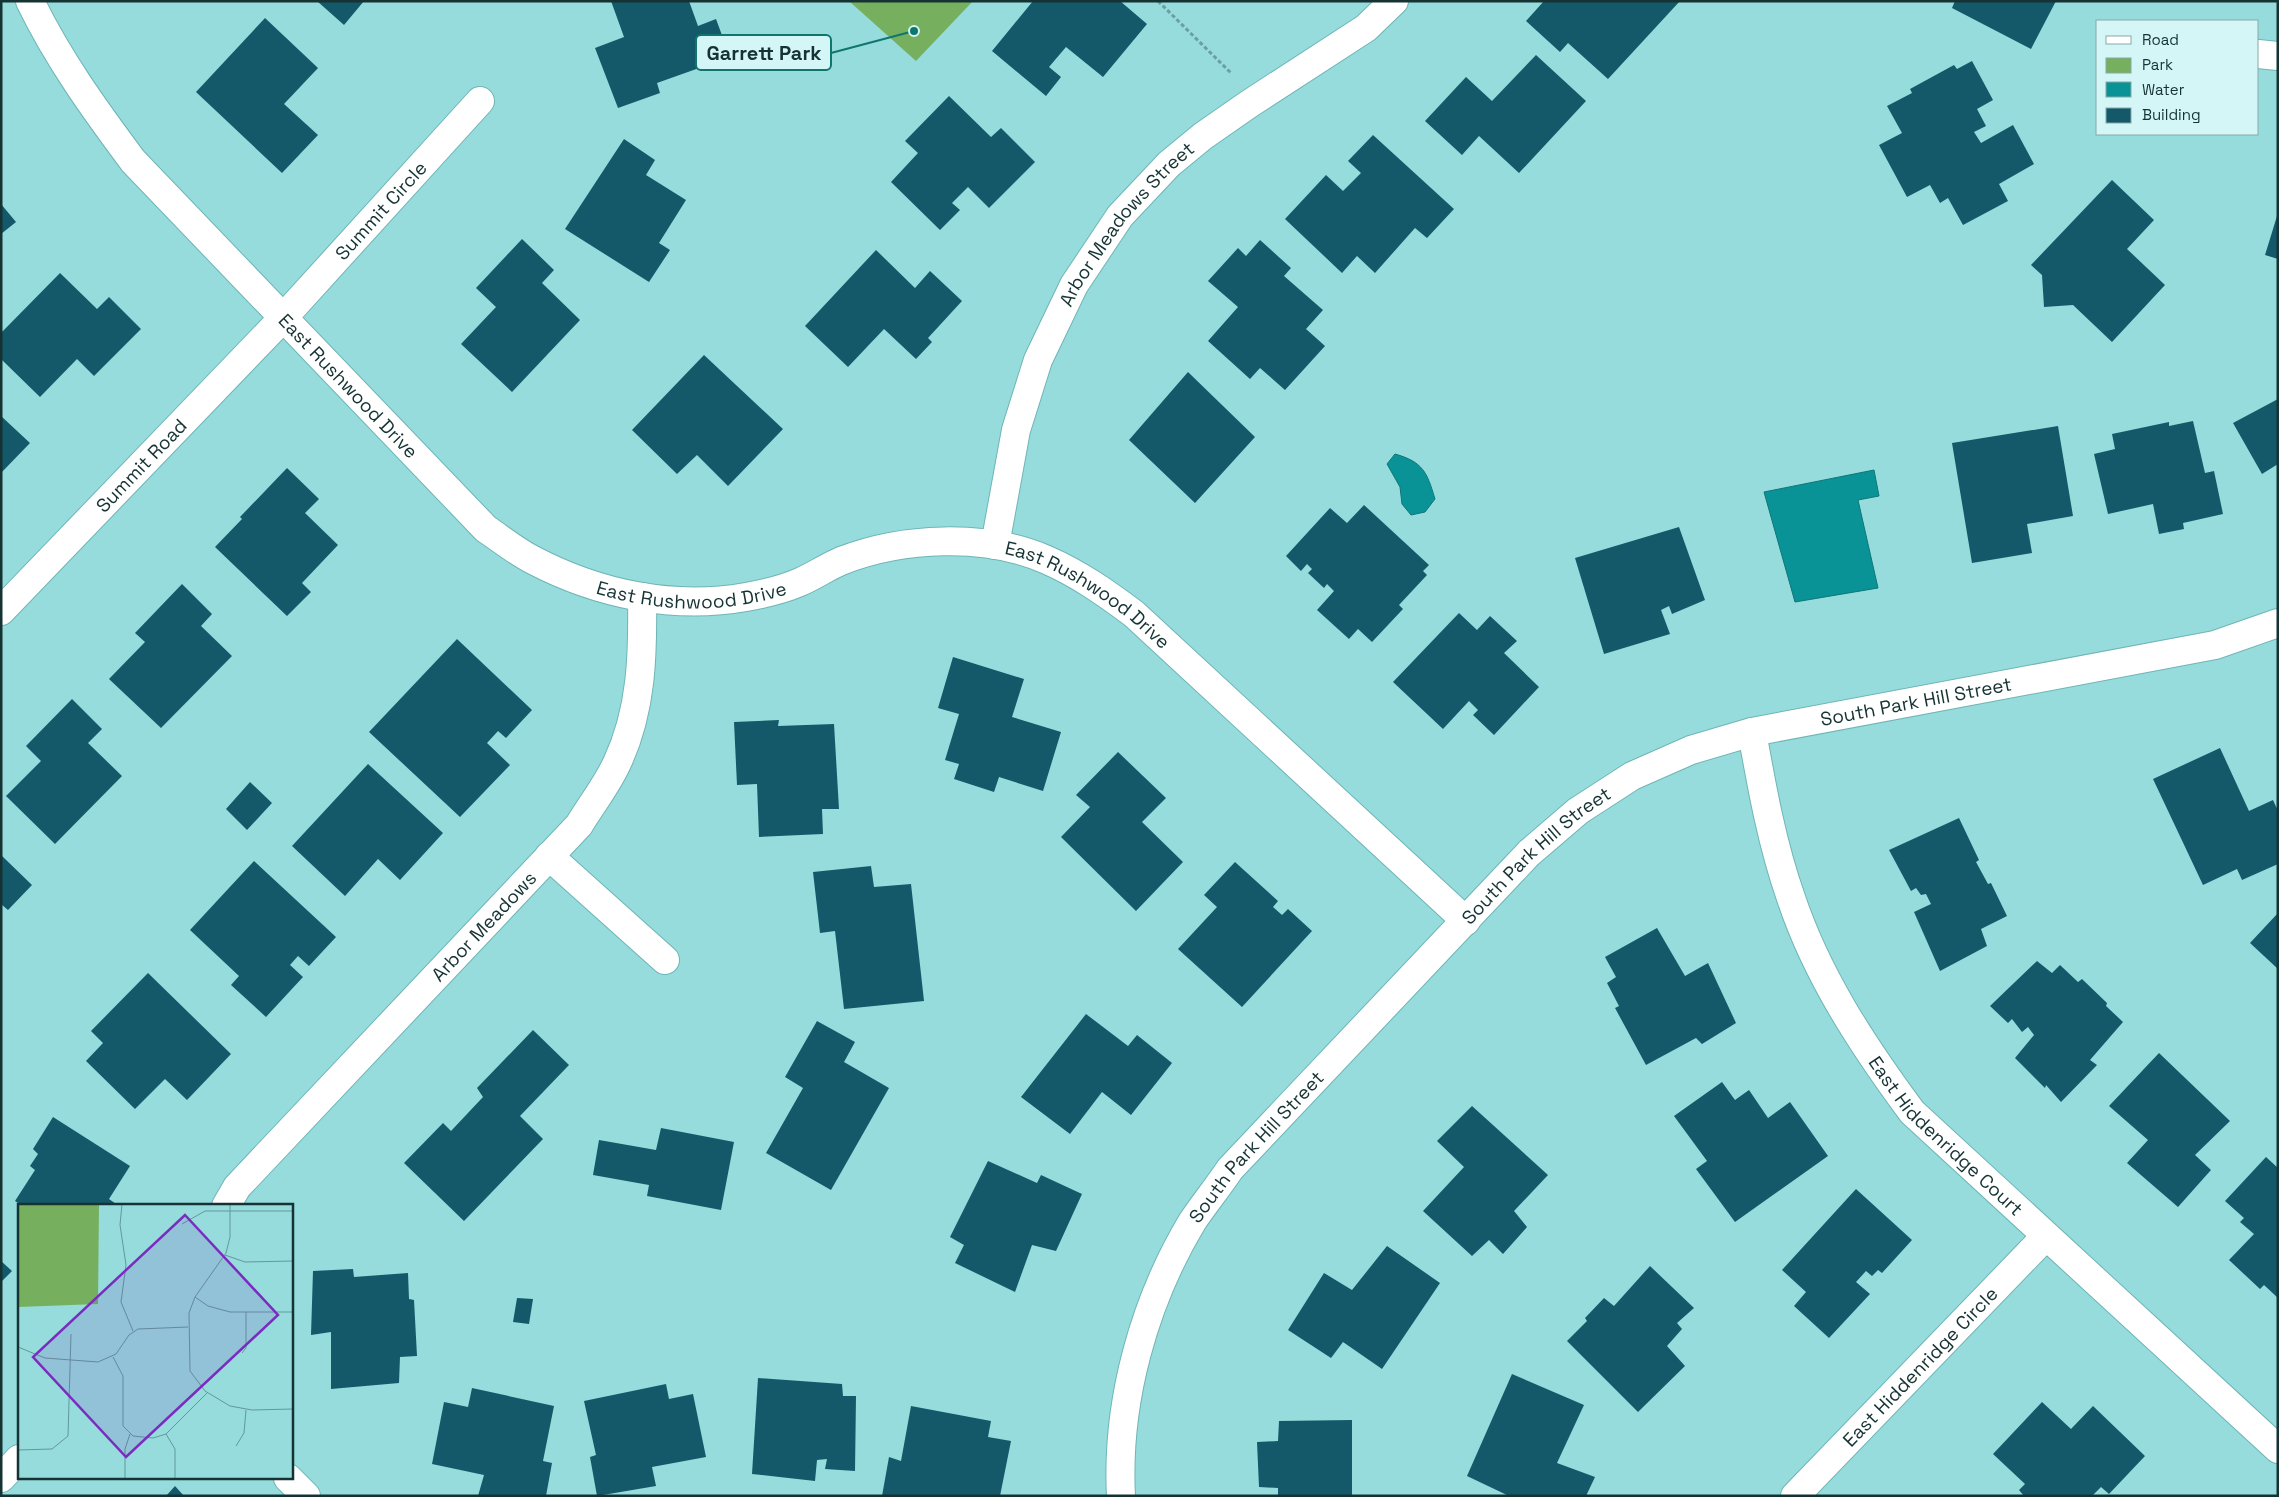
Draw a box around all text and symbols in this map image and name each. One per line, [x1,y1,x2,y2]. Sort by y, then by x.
legend [2096,20,2259,135]
text: Road [2142,30,2179,49]
callout: Garrett Park [696,35,831,70]
text: Garrett Park [706,40,822,66]
text: Park [2142,55,2173,74]
text: Water [2142,80,2185,99]
text: Building [2142,105,2201,124]
street label: Arbor Meadows Street [1053,136,1199,310]
street label: Summit Circle [329,156,432,265]
street label: East Rushwood Drive [273,308,424,463]
street label: Summit Road [90,413,192,518]
street label: East Rushwood Drive [1003,535,1176,654]
street label: East Rushwood Drive [594,574,789,614]
street label: South Park Hill Street [1818,671,2014,731]
street label: South Park Hill Street [1456,781,1615,929]
street label: Arbor Meadows [426,866,542,986]
street label: East Hiddenridge Court [1863,1051,2029,1221]
street label: South Park Hill Street [1183,1065,1329,1228]
inset map [18,1204,292,1480]
street label: East Hiddenridge Circle [1837,1281,2003,1452]

